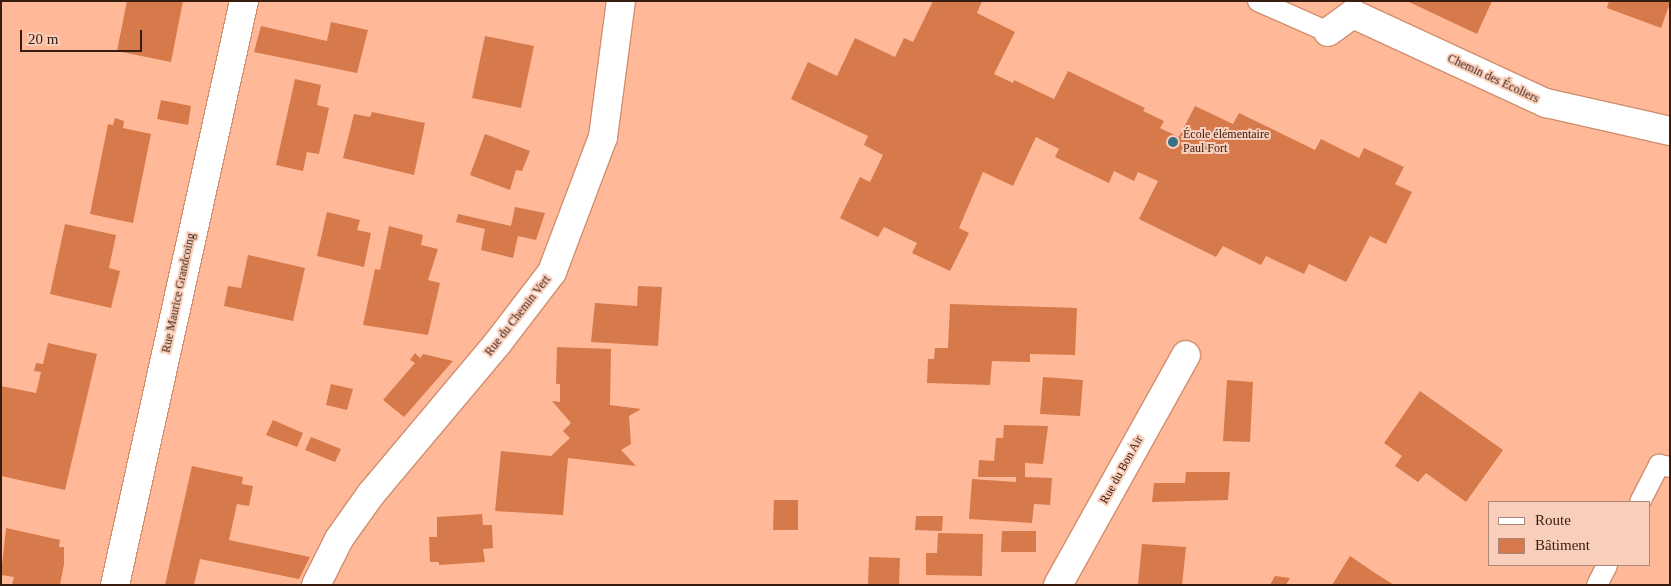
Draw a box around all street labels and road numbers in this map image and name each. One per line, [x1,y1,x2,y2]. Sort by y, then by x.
street label: Chemin des Écoliers [1445,51,1541,107]
street label: Rue Maurice Grandcoing [159,232,199,354]
street label: Rue du Chemin Vert [482,273,554,359]
street label: Rue du Bon Air [1097,433,1147,507]

